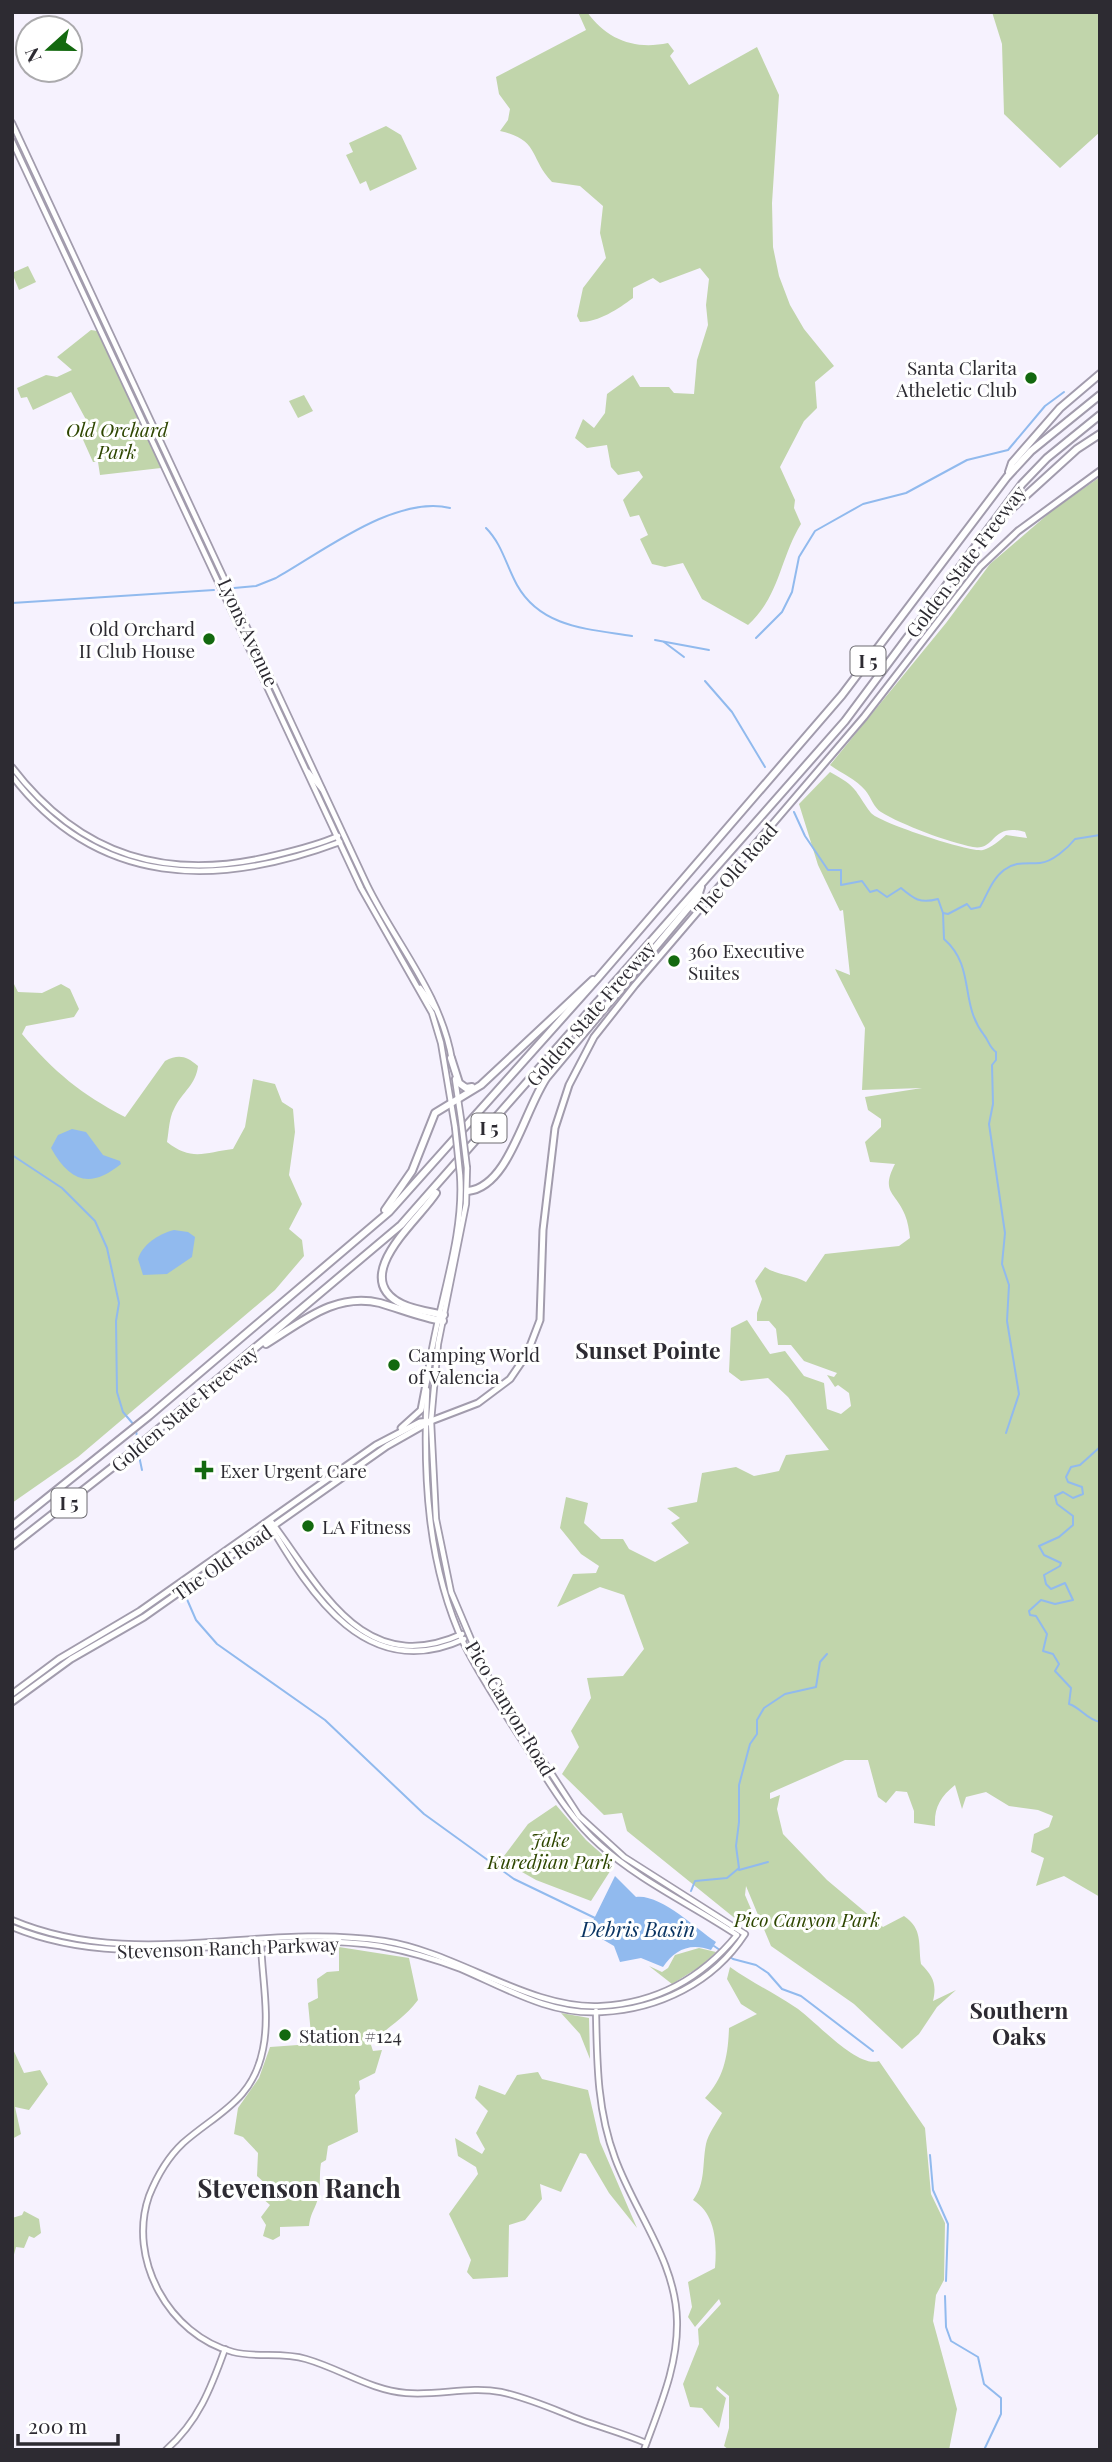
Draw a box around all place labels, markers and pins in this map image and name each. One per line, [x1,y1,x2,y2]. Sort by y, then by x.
place label: Santa Clarita Atheletic Club [895,354,1018,402]
marker: Santa Clarita Atheletic Club [1023,370,1039,386]
place label: Old Orchard II Club House [79,615,195,663]
marker: Old Orchard II Club House [201,631,217,647]
place label: 360 Executive Suites [688,937,805,985]
marker: 360 Executive Suites [666,953,682,969]
place label: Camping World of Valencia [408,1341,540,1389]
marker: Camping World of Valencia [386,1357,402,1373]
place label: Exer Urgent Care [220,1457,367,1483]
marker: Exer Urgent Care [194,1460,214,1480]
place label: LA Fitness [322,1513,411,1539]
marker: LA Fitness [300,1518,316,1534]
place label: Station #124 [299,2022,402,2048]
marker: Station #124 [277,2027,293,2043]

